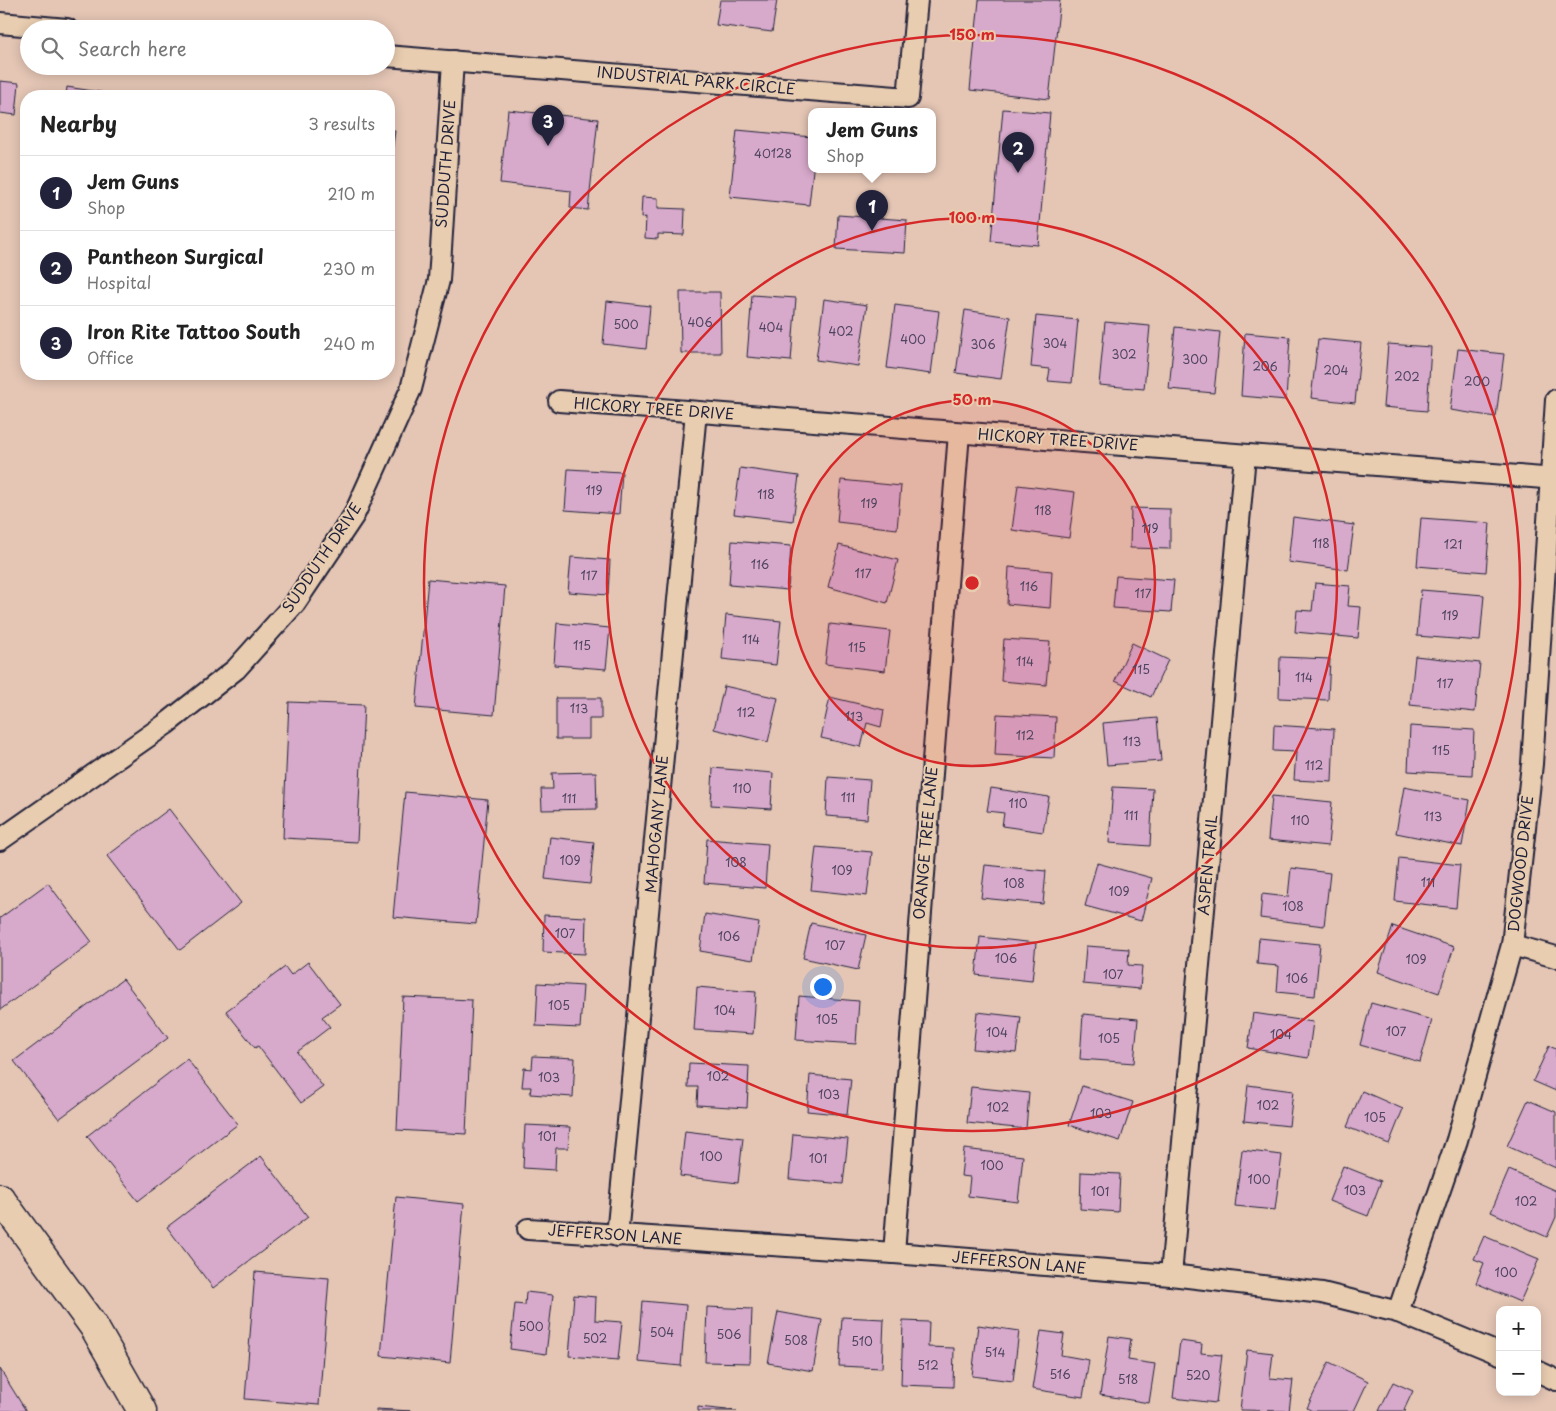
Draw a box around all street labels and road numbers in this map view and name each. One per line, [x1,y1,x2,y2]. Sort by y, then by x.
street label: INDUSTRIAL PARK CIRCLE [596,59,796,100]
street label: SUDDUTH DRIVE [429,99,460,229]
street label: HICKORY TREE DRIVE [573,390,735,425]
street label: HICKORY TREE DRIVE [977,421,1139,456]
street label: SUDDUTH DRIVE [275,497,366,617]
street label: MAHOGANY LANE [638,754,673,894]
street label: ORANGE TREE LANE [906,765,943,921]
street label: DOGWOOD DRIVE [1501,794,1538,933]
street label: ASPEN TRAIL [1191,813,1222,916]
street label: JEFFERSON LANE [547,1217,683,1250]
street label: JEFFERSON LANE [951,1244,1087,1279]

